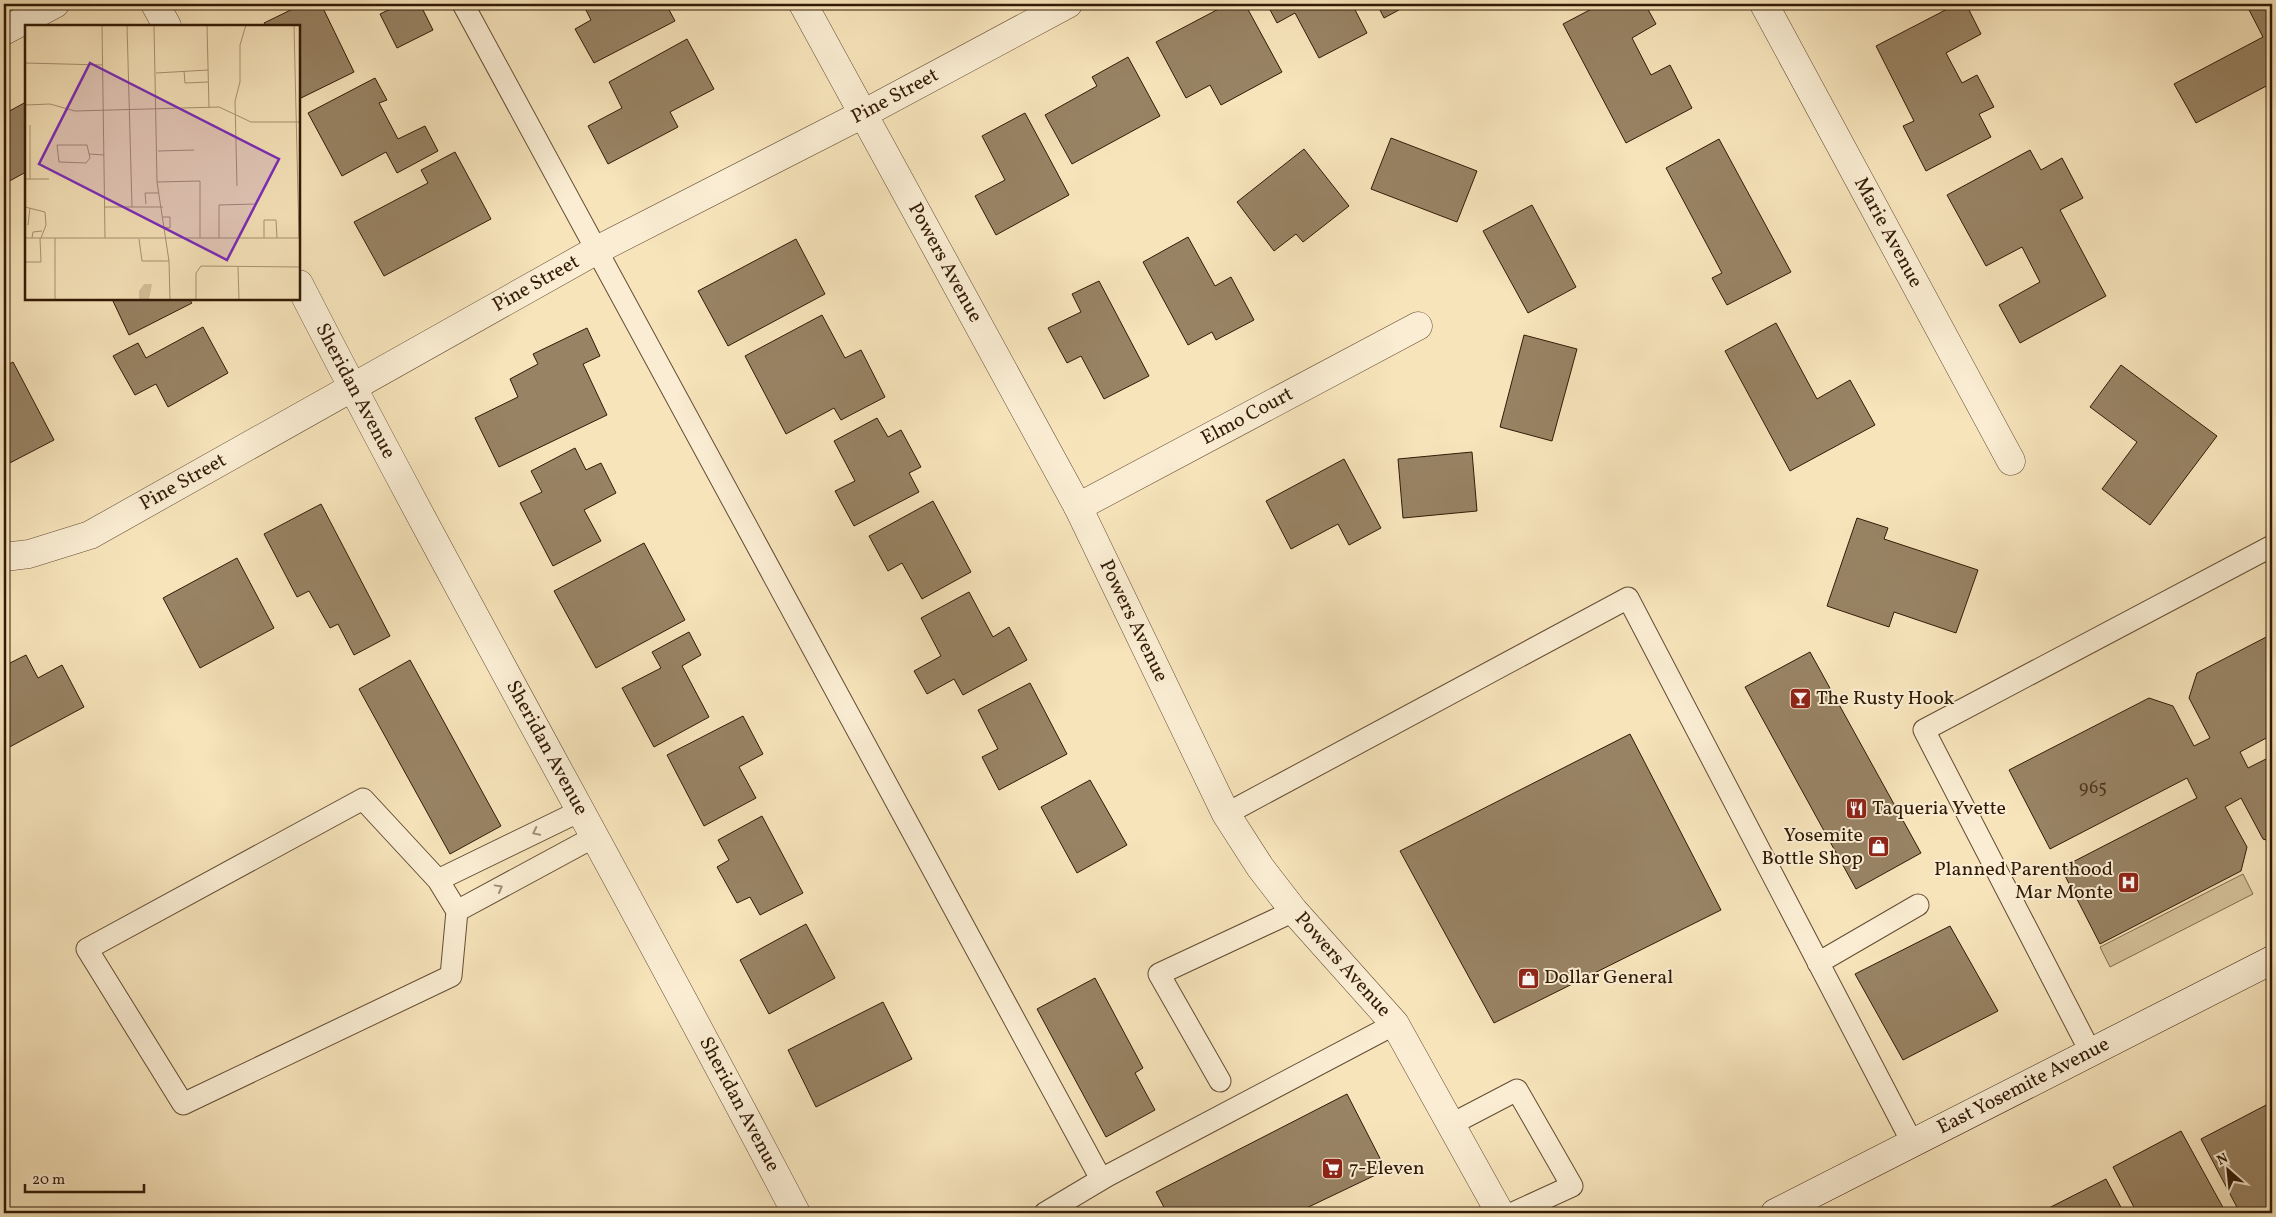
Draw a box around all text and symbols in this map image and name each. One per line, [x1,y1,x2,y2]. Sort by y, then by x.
inset map [25,25,300,300]
street label: Pine Street [847,62,944,132]
street label: Marie Avenue [1846,172,1929,293]
street label: Powers Avenue [900,198,989,328]
street label: Pine Street [488,248,585,320]
street label: Sheridan Avenue [308,319,402,464]
street label: Elmo Court [1196,381,1299,453]
street label: Pine Street [135,447,232,518]
street label: Powers Avenue [1092,555,1174,687]
street label: Sheridan Avenue [498,676,594,821]
place label: The Rusty Hook [1816,685,1955,713]
bar icon: The Rusty Hook [1788,687,1812,711]
house number: 965 [2079,776,2107,801]
place label: Taqueria Yvette [1872,795,2006,823]
restaurant icon: Taqueria Yvette [1844,797,1868,821]
place label: Yosemite Bottle Shop [1762,822,1863,873]
one-way arrow [532,826,541,836]
shop icon: Yosemite Bottle Shop [1867,835,1891,859]
place label: Planned Parenthood Mar Monte [1934,856,2113,907]
hospital icon: Planned Parenthood Mar Monte [2117,870,2141,894]
one-way arrow [494,884,503,894]
street label: Powers Avenue [1288,906,1397,1024]
place label: Dollar General [1544,964,1673,992]
shop icon: Dollar General [1516,966,1540,990]
street label: East Yosemite Avenue [1933,1031,2115,1142]
street label: Sheridan Avenue [691,1032,786,1177]
north arrow [2204,1144,2254,1194]
text: N [2214,1149,2232,1171]
place label: 7-Eleven [1349,1155,1425,1183]
supermarket icon: 7-Eleven [1321,1157,1345,1181]
scale bar [25,1162,144,1194]
text: 20 m [32,1170,65,1191]

